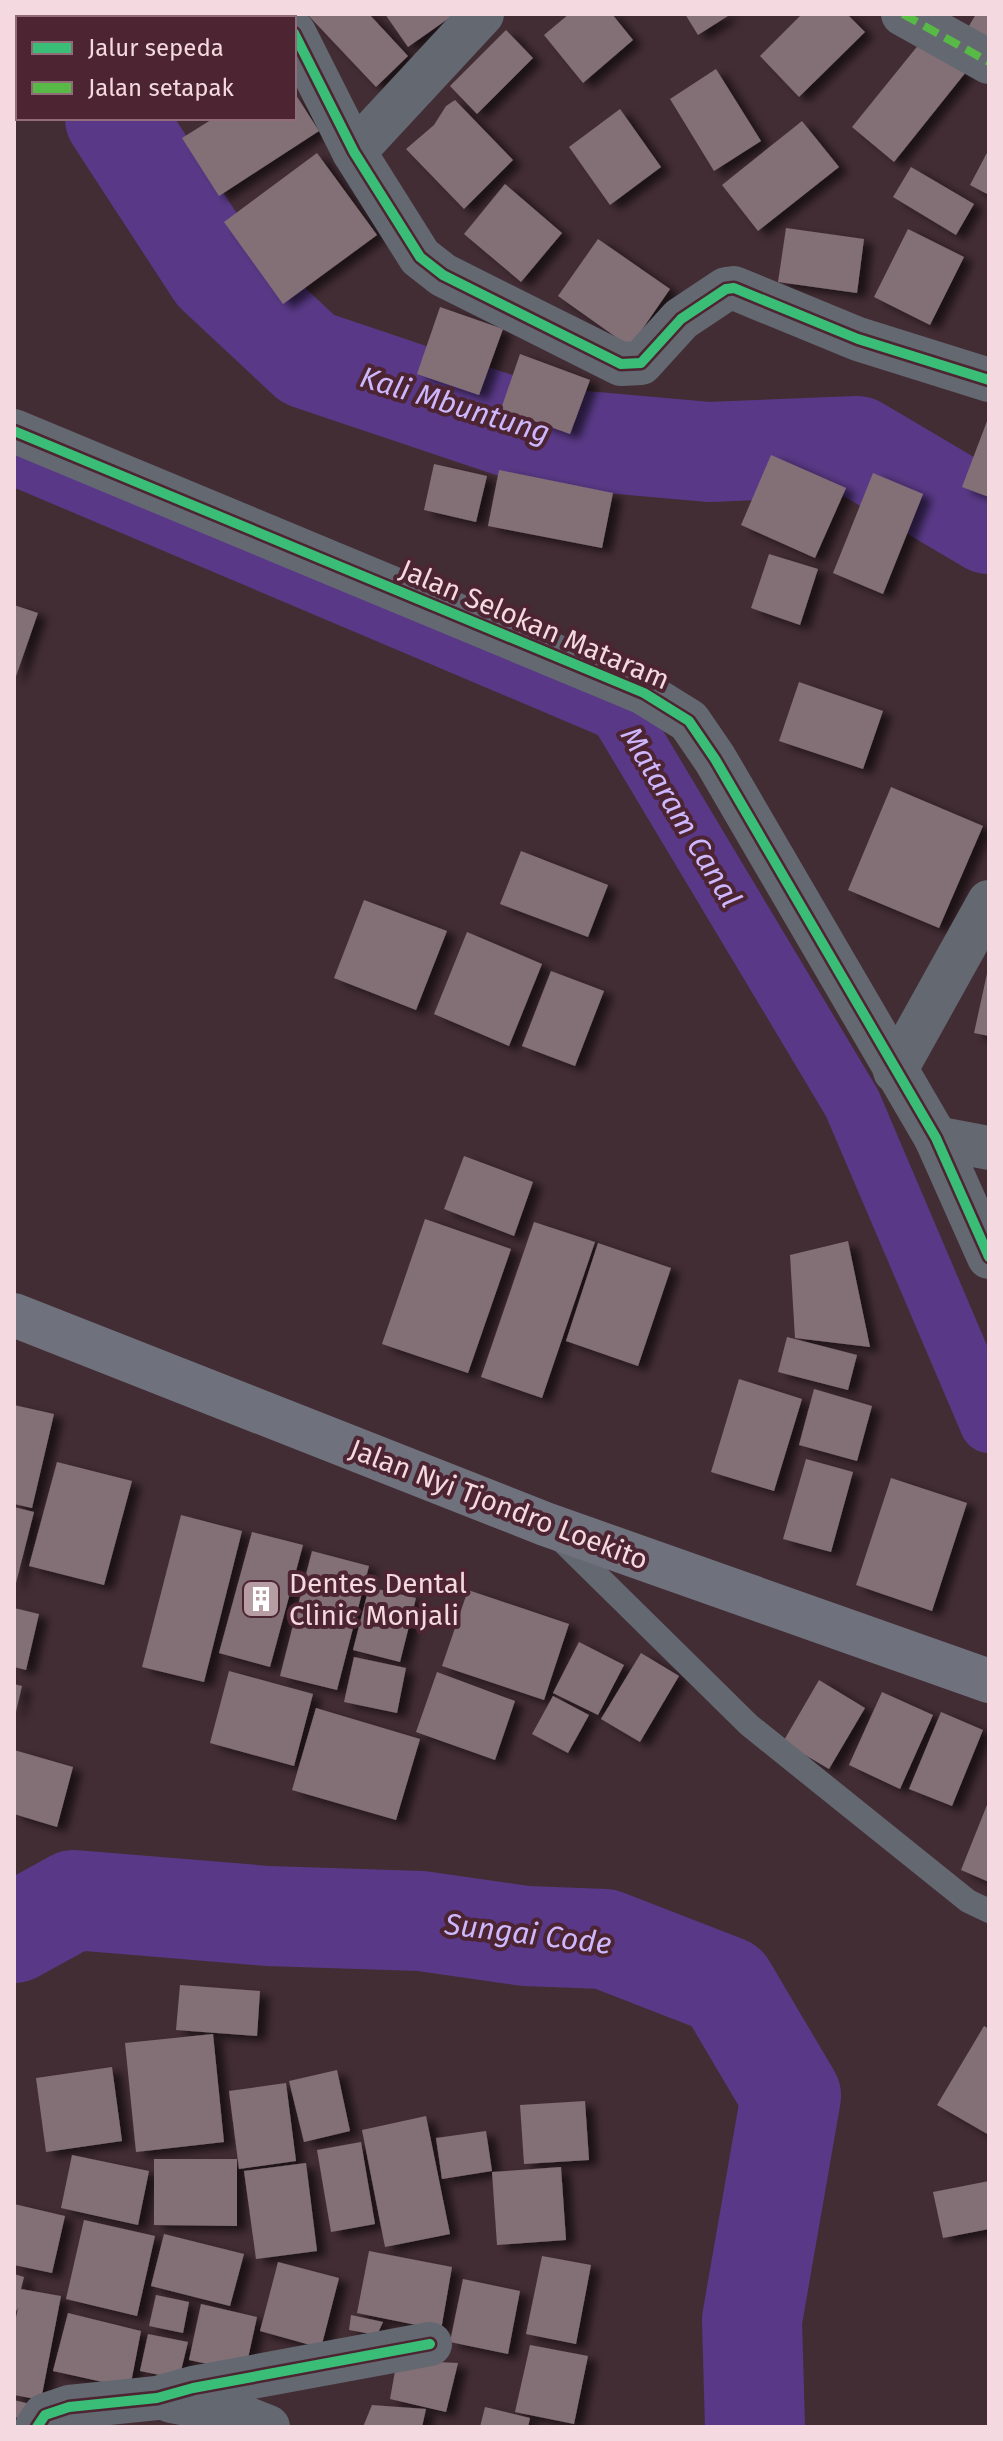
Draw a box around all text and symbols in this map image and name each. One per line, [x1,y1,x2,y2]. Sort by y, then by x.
legend [16,16,296,120]
text: Jalur sepeda [88,34,224,62]
text: Jalan setapak [88,74,234,102]
water label: Kali Mbuntung [356,359,554,451]
street label: Jalan Selokan Mataram [395,553,675,696]
water label: Mataram Canal [613,720,749,914]
street label: Jalan Nyi Tjondro Loekito [345,1432,653,1577]
place label: Dentes Dental Clinic Monjali [289,1567,467,1632]
building icon: Dentes Dental Clinic Monjali [240,1578,282,1620]
water label: Sungai Code [441,1906,614,1962]

